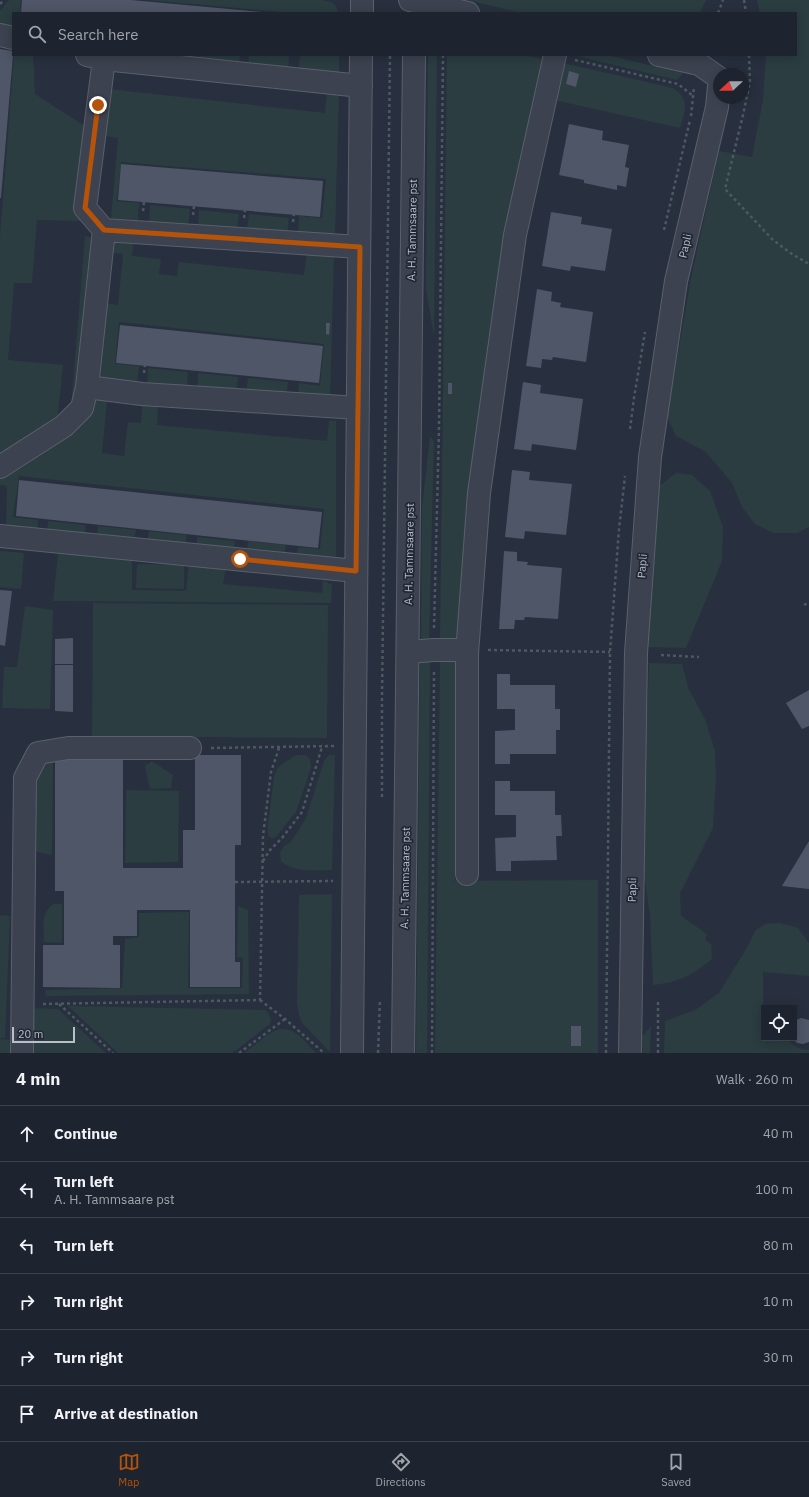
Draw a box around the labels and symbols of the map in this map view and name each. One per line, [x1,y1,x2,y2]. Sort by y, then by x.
north arrow [713,68,749,104]
route end [89,96,107,114]
street label: A. H. Tammsaare pst [404,179,420,281]
street label: Papli [675,232,695,260]
street label: A. H. Tammsaare pst [401,503,417,605]
route start [231,550,249,568]
street label: Papli [634,553,650,579]
street label: A. H. Tammsaare pst [397,827,413,929]
street label: Papli [625,878,639,902]
scale bar [12,1025,75,1044]

